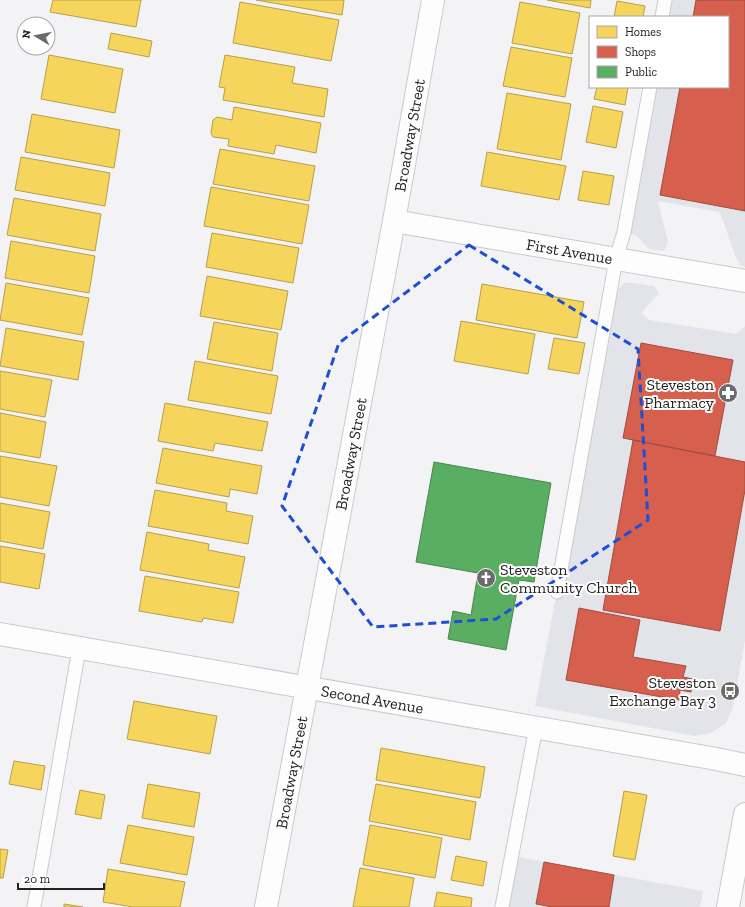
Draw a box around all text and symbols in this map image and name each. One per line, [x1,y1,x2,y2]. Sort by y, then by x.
north arrow [16,16,56,56]
legend [589,16,729,88]
text: Homes [625,25,661,39]
text: N [20,28,34,40]
text: Shops [625,45,656,59]
text: Public [625,65,658,79]
street label: Broadway Street [390,77,429,193]
street label: First Avenue [525,235,614,268]
place label: Steveston Pharmacy [644,375,715,412]
pharmacy icon: Steveston Pharmacy [717,382,739,404]
street label: Broadway Street [331,396,371,512]
place label: Steveston Community Church [500,560,638,597]
church icon: Steveston Community Church [475,567,497,589]
place label: Steveston Exchange Bay 3 [609,673,717,710]
bus stop icon: Steveston Exchange Bay 3 [719,680,741,702]
street label: Second Avenue [320,681,425,718]
street label: Broadway Street [272,714,311,830]
scale bar [18,865,104,891]
text: 20 m [24,872,51,886]

